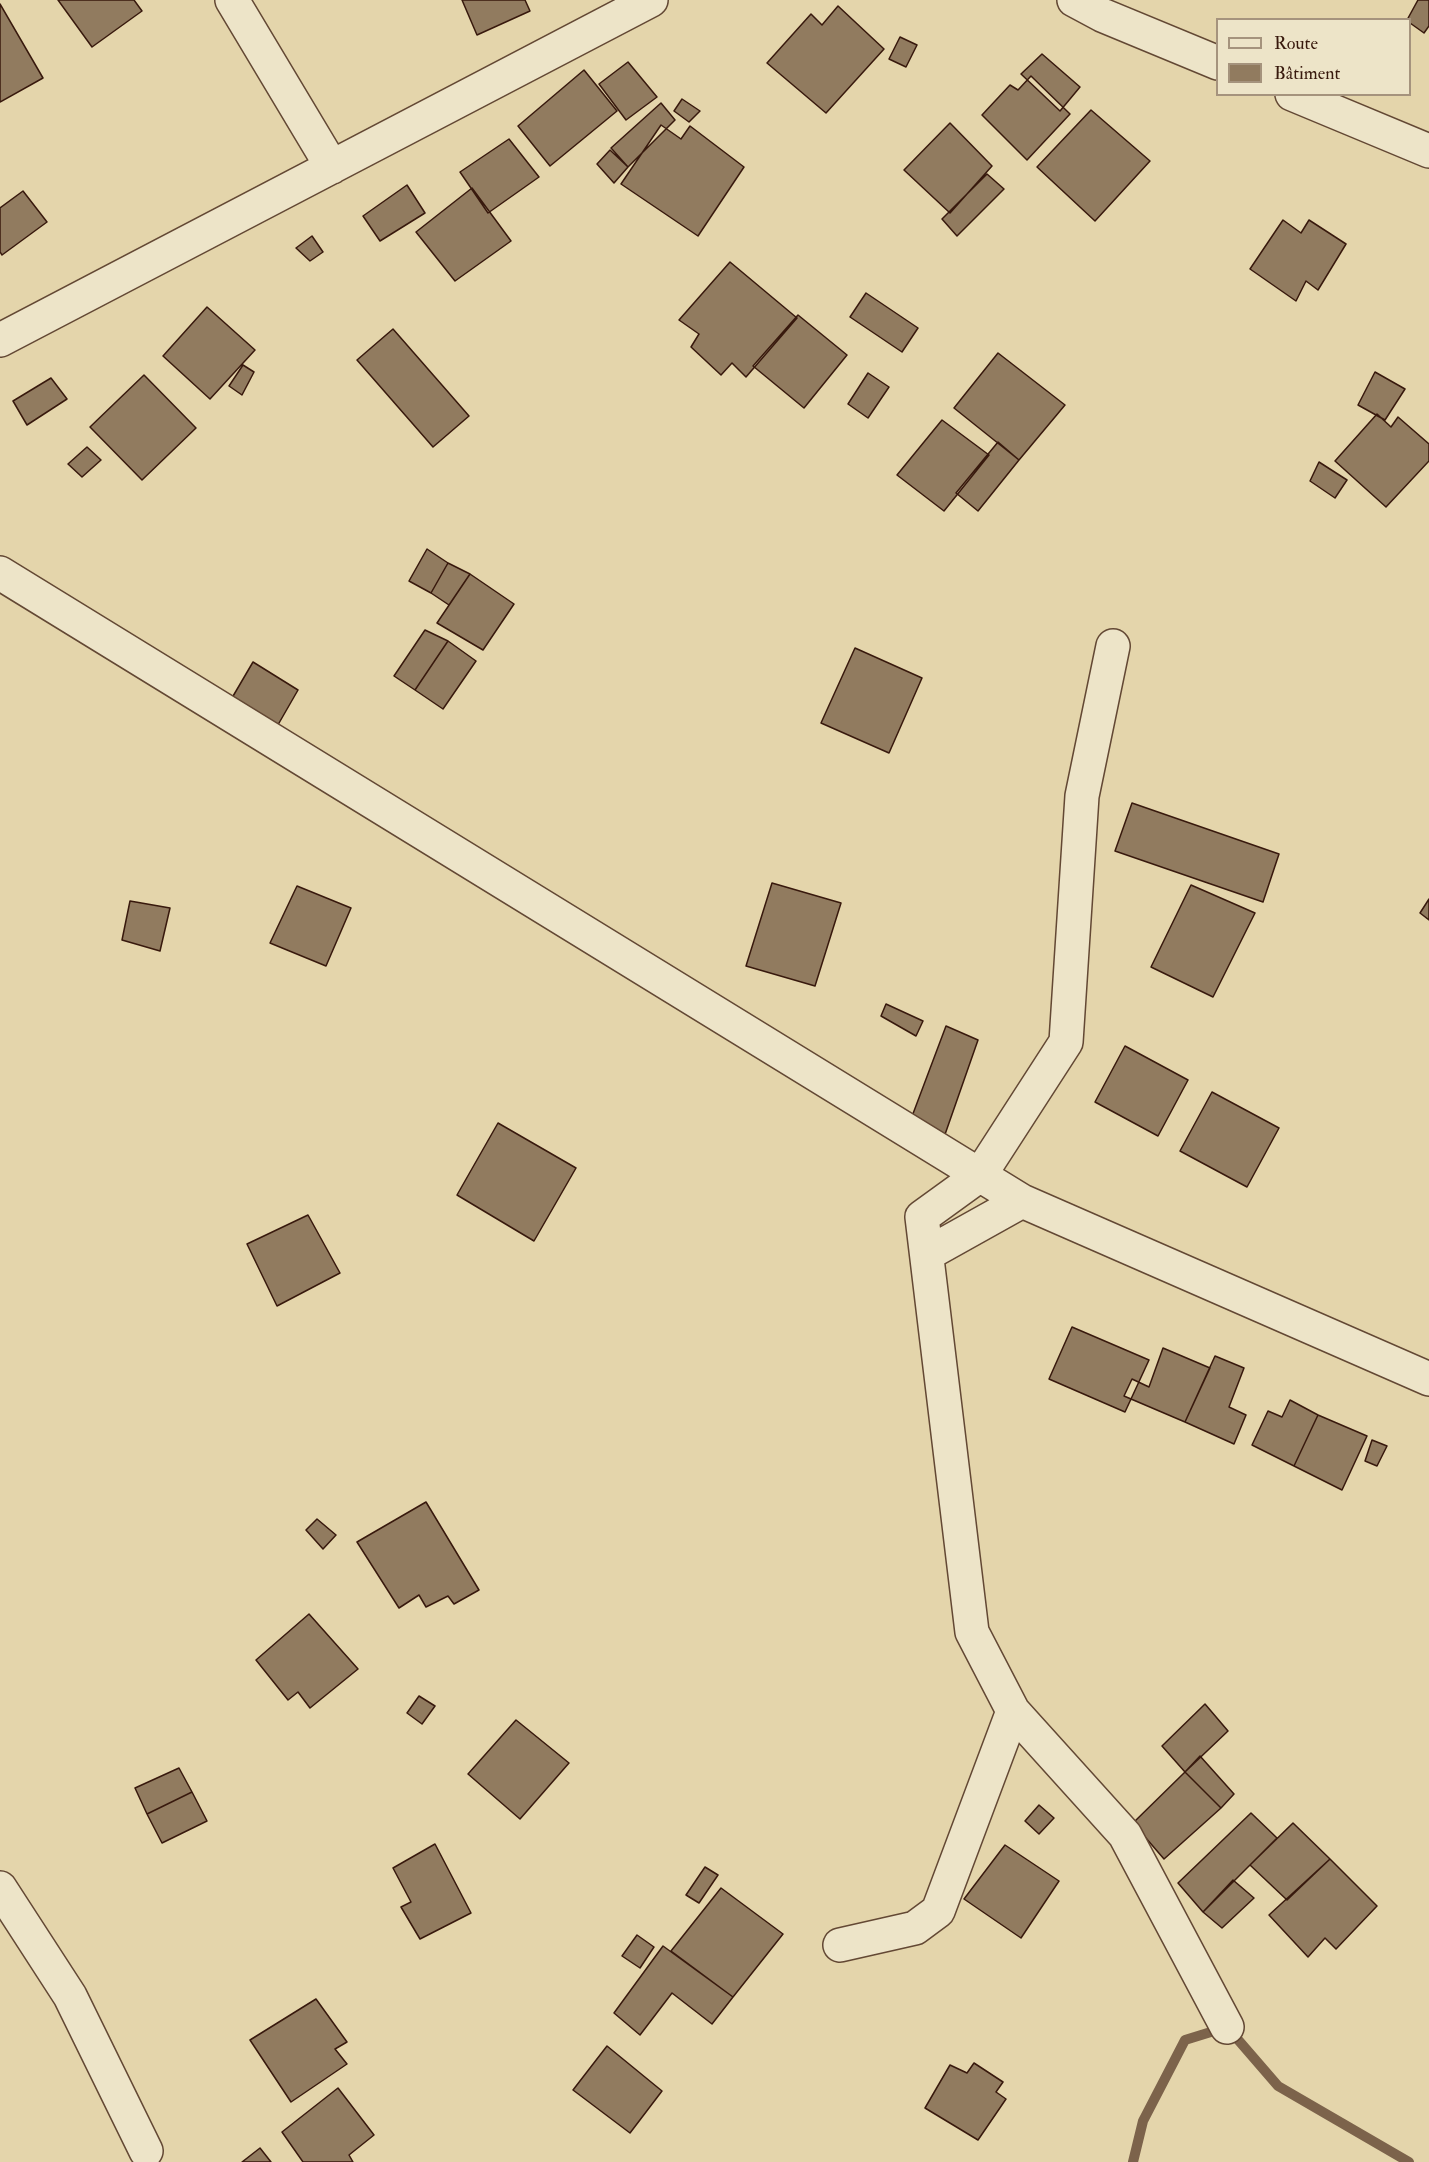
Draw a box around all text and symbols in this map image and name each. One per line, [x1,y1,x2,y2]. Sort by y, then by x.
legend [1216,18,1411,96]
text: Route [1274,32,1318,55]
text: Bâtiment [1274,62,1340,85]

